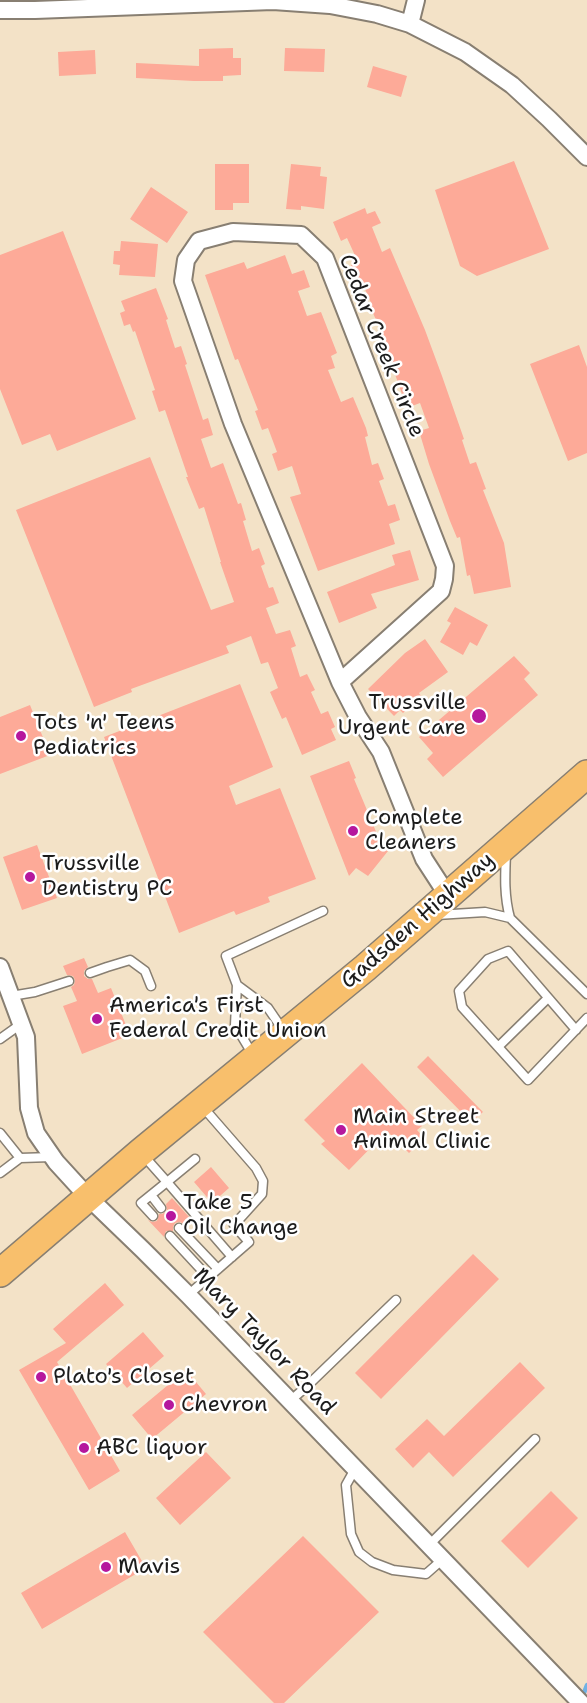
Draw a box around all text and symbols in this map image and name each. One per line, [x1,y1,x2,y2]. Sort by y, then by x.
street label: Cedar Creek Circle [332,251,430,441]
place label: Trussville Urgent Care [338,690,466,742]
marker: Trussville Urgent Care [470,707,488,725]
place label: Tots 'n' Teens Pediatrics [33,710,175,762]
marker: Tots 'n' Teens Pediatrics [14,729,28,743]
place label: Complete Cleaners [365,805,463,856]
marker: Complete Cleaners [346,824,360,838]
street label: Gadsden Highway [336,847,500,995]
place label: Trussville Dentistry PC [42,851,173,902]
marker: Trussville Dentistry PC [23,870,37,884]
place label: America's First Federal Credit Union [109,993,327,1044]
marker: America's First Federal Credit Union [90,1012,104,1026]
place label: Main Street Animal Clinic [353,1104,491,1156]
marker: Main Street Animal Clinic [334,1123,348,1137]
place label: Take 5 Oil Change [183,1190,298,1242]
marker: Take 5 Oil Change [164,1209,178,1223]
street label: Mary Taylor Road [187,1263,341,1421]
place label: Plato's Closet [53,1364,195,1390]
marker: Plato's Closet [34,1370,48,1384]
place label: Chevron [181,1392,268,1418]
marker: Chevron [162,1398,176,1412]
place label: ABC liquor [96,1435,207,1461]
marker: ABC liquor [77,1441,91,1455]
place label: Mavis [118,1554,180,1580]
marker: Mavis [99,1560,113,1574]

